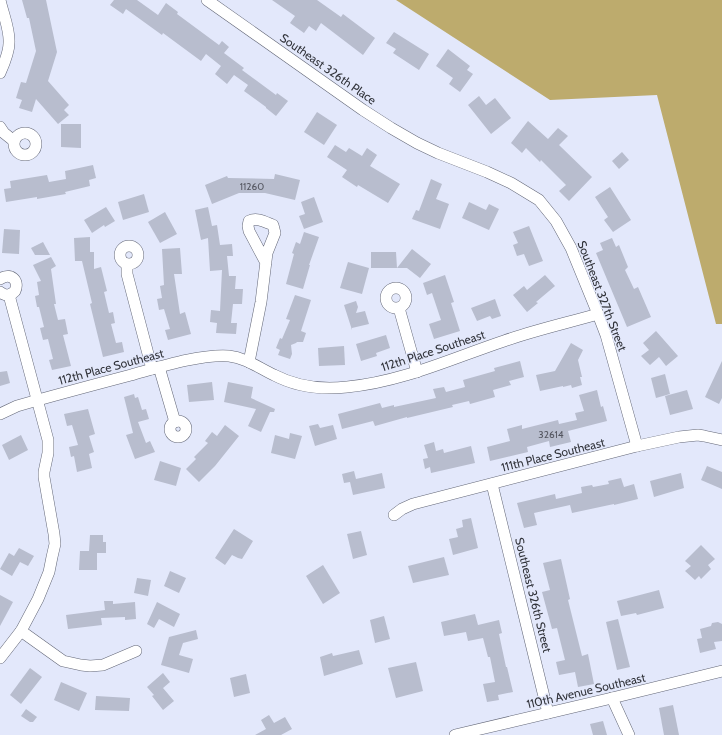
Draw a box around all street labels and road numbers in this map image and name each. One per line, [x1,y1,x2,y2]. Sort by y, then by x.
street label: Southeast 326th Place [277,30,379,107]
street label: Southeast 327th Street [575,239,630,353]
street label: 112th Place Southeast [379,327,487,374]
street label: 112th Place Southeast [57,345,165,388]
street label: 111th Place Southeast [500,434,606,475]
street label: Southeast 326th Street [512,536,555,654]
street label: 110th Avenue Southeast [525,670,647,711]

